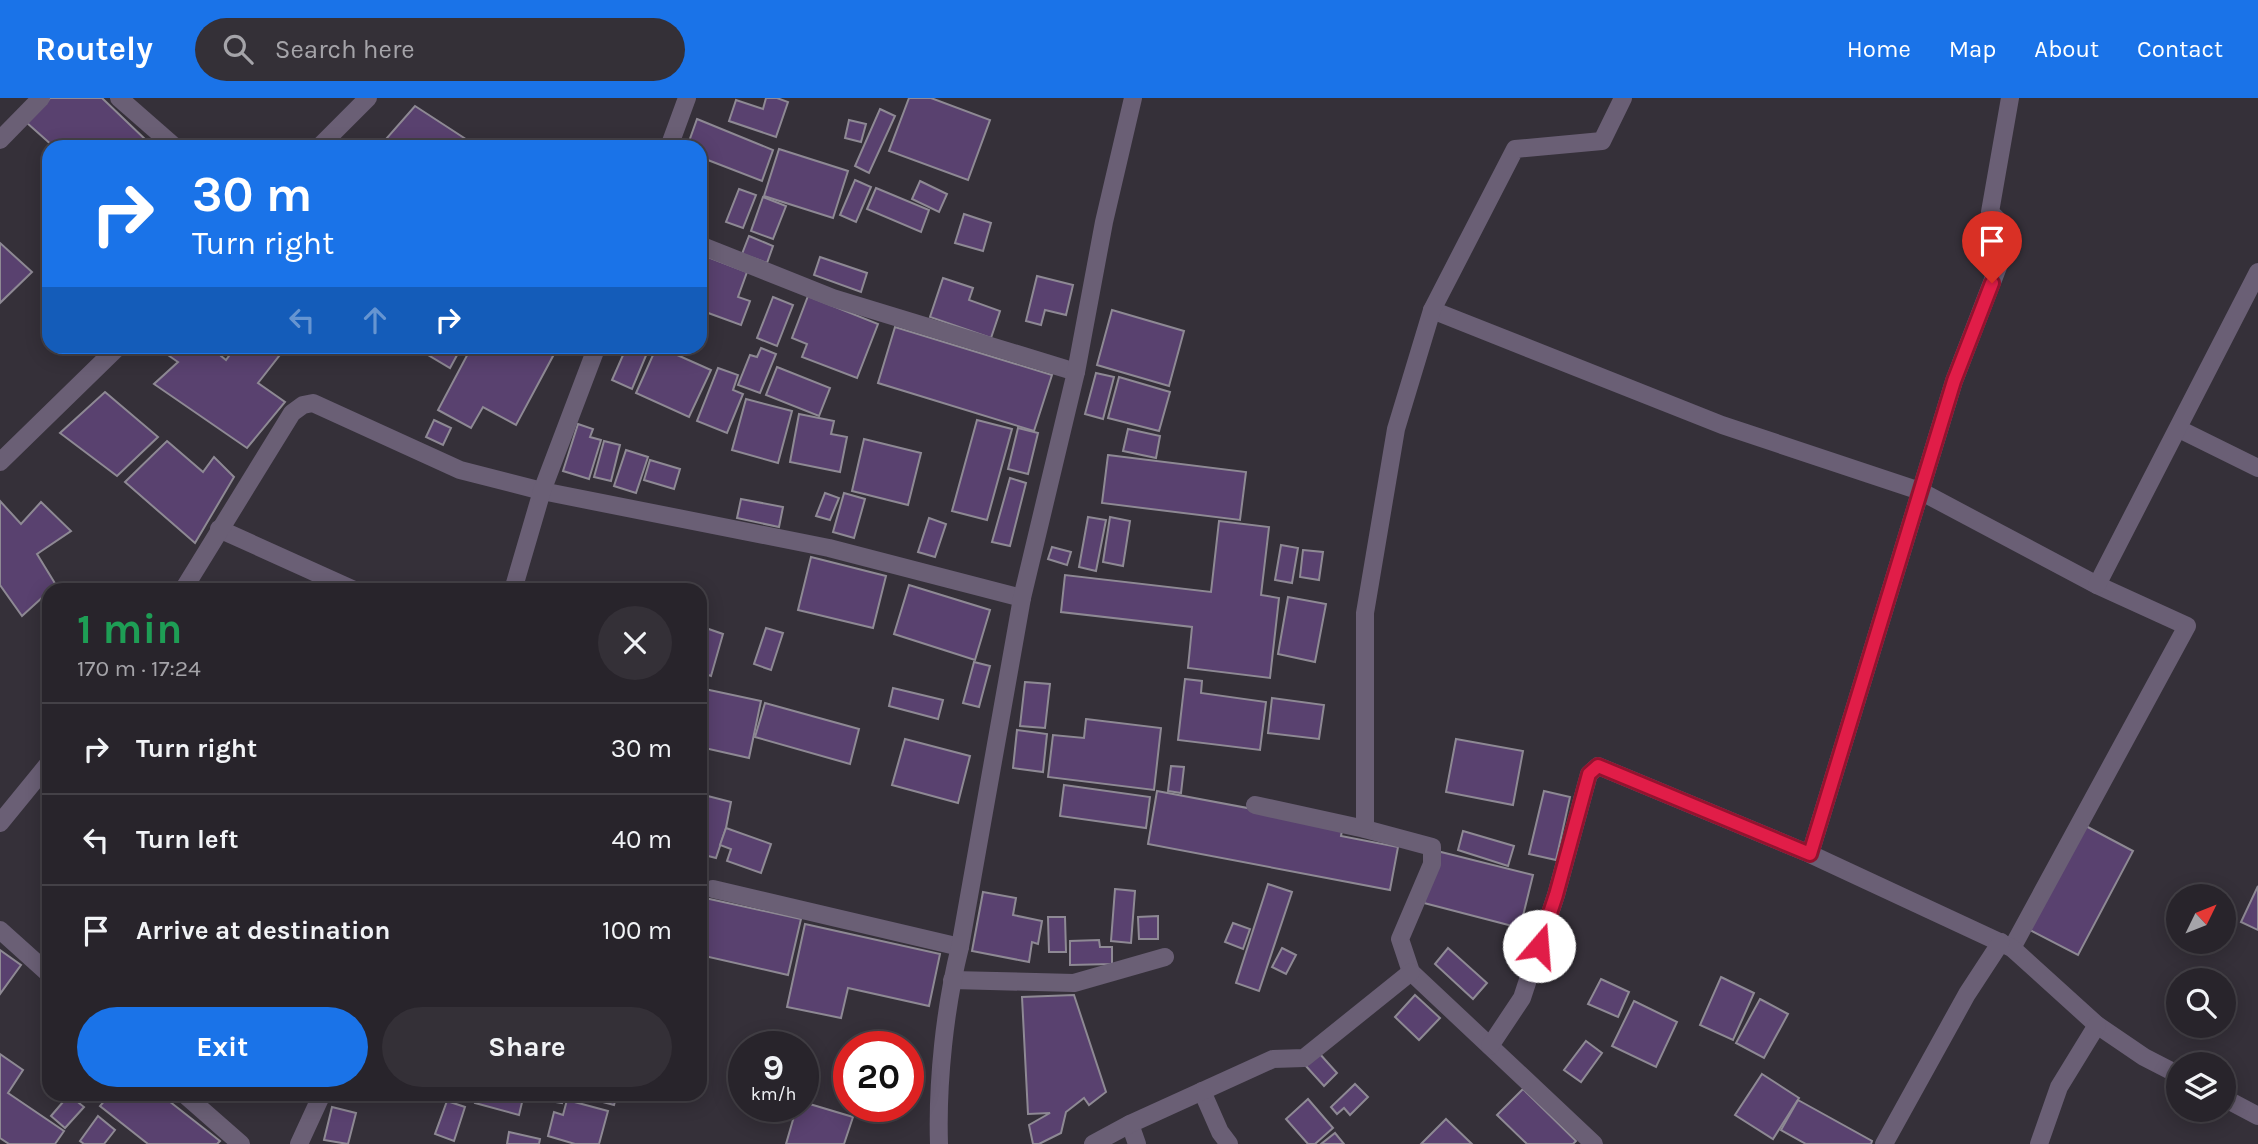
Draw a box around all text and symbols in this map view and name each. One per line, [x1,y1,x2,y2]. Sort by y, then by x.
search box [195,18,685,81]
text: Routely [35,30,153,68]
icon: search [219,30,257,68]
text: Search here [275,34,415,65]
text: Home [1847,35,1911,63]
text: Map [1949,35,1996,63]
text: About [2034,35,2099,63]
text: Contact [2137,35,2223,63]
text: 30 m [192,166,312,223]
icon: right [77,168,168,259]
pin [1962,211,2022,283]
icon: arrive [1973,222,2011,260]
text: Turn right [192,225,334,262]
icon: left [283,301,321,339]
icon: ahead [356,301,394,339]
icon: right [429,301,467,339]
text: 1 min [77,604,182,654]
button: close [598,606,672,680]
text: 170 m · 17:24 [77,655,201,682]
icon: right [77,730,115,768]
text: Turn right [136,733,257,764]
text: 30 m [611,733,672,764]
icon: left [77,821,115,859]
text: Turn left [136,824,238,855]
text: 40 m [612,824,672,855]
north arrow [2166,884,2236,954]
map controls [2166,884,2236,1122]
position arrow [1502,909,1576,983]
icon: arrive [77,912,115,950]
text: Arrive at destination [136,915,390,946]
text: 100 m [602,915,672,946]
button: search [2166,968,2236,1038]
button: Exit [77,1007,368,1087]
button: Share [382,1007,672,1087]
speed limit sign: 20 [833,1031,924,1122]
text: 9 [763,1047,784,1088]
button: layers [2166,1052,2236,1122]
text: km/h [751,1083,796,1105]

